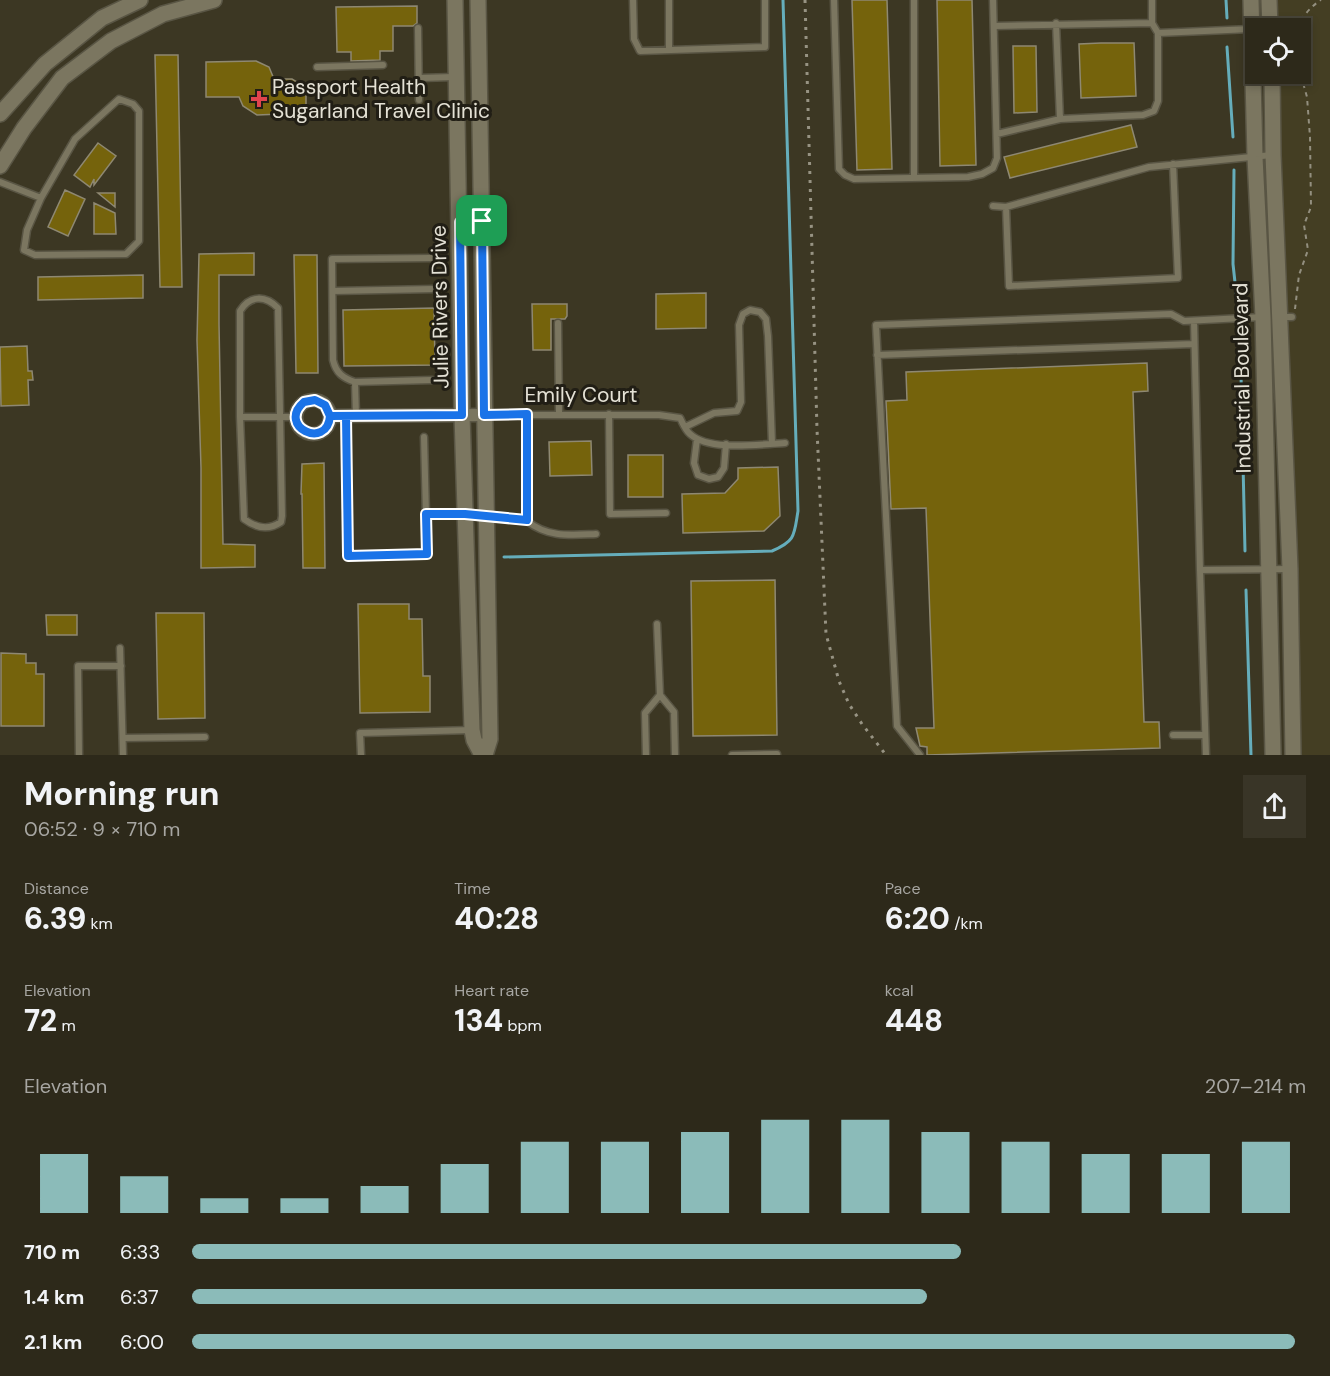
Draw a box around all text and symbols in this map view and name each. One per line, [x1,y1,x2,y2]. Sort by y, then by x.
map controls [1245,18,1311,84]
button: locate [1245,18,1311,84]
place label: Passport Health Sugarland Travel Clinic [272,73,490,125]
marker: Passport Health Sugarland Travel Clinic [250,90,268,108]
pin [456,195,507,246]
icon: arrive [465,204,498,237]
street label: Julie Rivers Drive [425,225,455,389]
street label: Industrial Boulevard [1226,282,1258,474]
street label: Emily Court [524,381,638,409]
text: Morning run [24,772,219,815]
button: share [1243,775,1306,838]
text: 06:52 · 9 × 710 m [24,816,180,842]
text: Distance [24,878,89,899]
text: Time [454,878,491,899]
text: Pace [885,878,921,899]
text: 6.39 [24,899,86,938]
text: 40:28 [454,899,539,938]
text: 6:20 [885,899,950,938]
text: km [86,913,113,934]
text: /km [950,913,983,934]
text: Elevation [24,980,91,1001]
text: Heart rate [454,980,529,1001]
text: kcal [885,980,914,1001]
text: 72 [24,1001,57,1040]
text: 134 [454,1001,503,1040]
text: 448 [885,1001,943,1040]
text: m [57,1015,76,1036]
text: bpm [503,1015,542,1036]
text: Elevation [24,1073,107,1099]
text: 207–214 m [1205,1073,1306,1099]
text: 710 m [24,1239,80,1265]
text: 6:33 [120,1239,160,1265]
text: 1.4 km [24,1284,84,1310]
text: 6:37 [120,1284,159,1310]
text: 2.1 km [24,1329,82,1355]
text: 6:00 [120,1329,164,1355]

